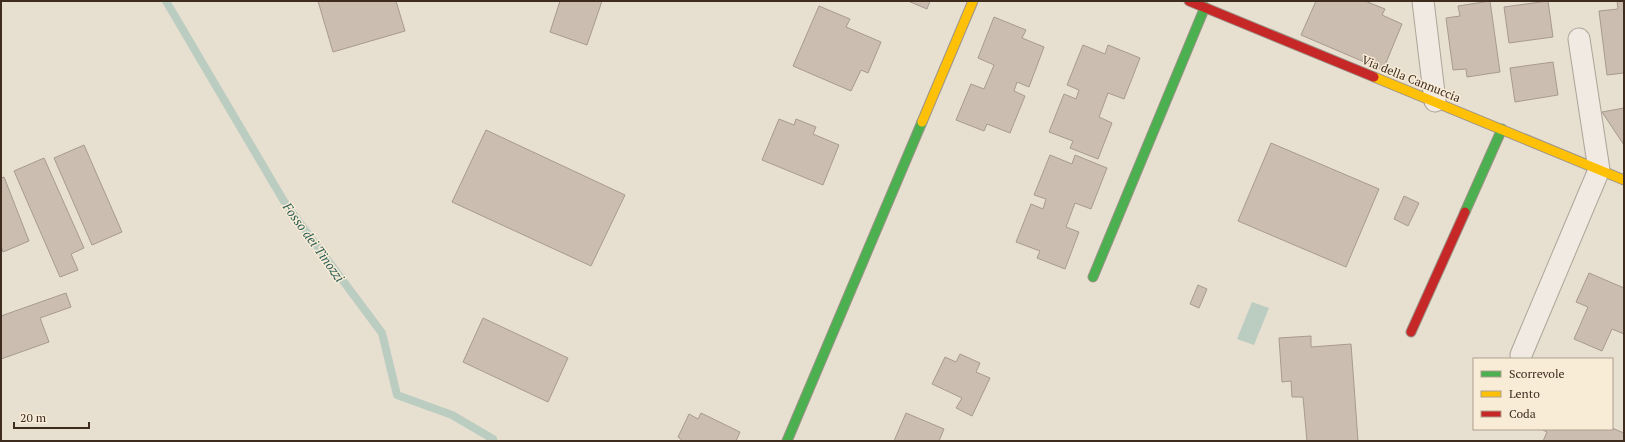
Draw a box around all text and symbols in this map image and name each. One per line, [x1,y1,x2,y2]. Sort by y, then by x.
street label: Via della Cannuccia [1360,52,1463,105]
water label: Fosso dei Tinozzi [278,198,349,286]
legend [1473,358,1613,430]
text: Scorrevole [1509,366,1565,381]
text: Lento [1509,386,1540,401]
scale bar [14,404,89,430]
text: Coda [1509,406,1536,421]
text: 20 m [20,410,47,425]

